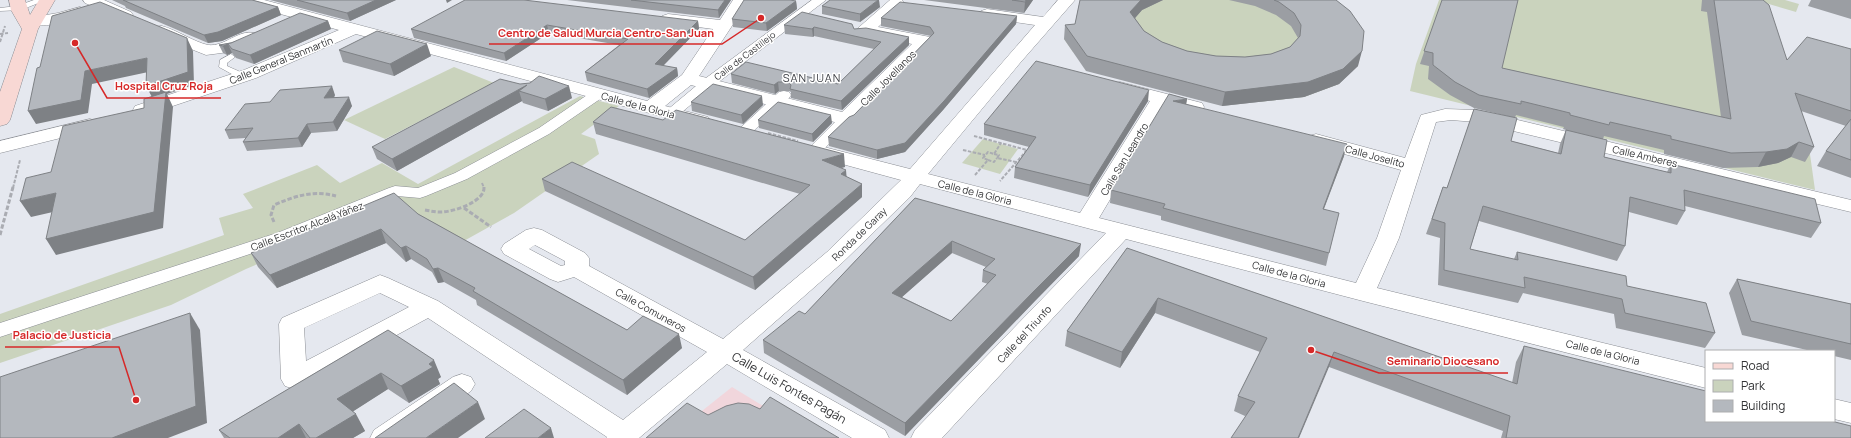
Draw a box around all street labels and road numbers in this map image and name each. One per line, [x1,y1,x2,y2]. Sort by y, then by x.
street label: Calle de Castillejo [711,28,778,83]
street label: Calle General Sanmartín [227,33,335,87]
street label: Calle Jovellanos [857,47,919,109]
street label: Calle de la Gloria [600,88,676,122]
street label: Calle San Leandro [1097,120,1151,198]
street label: Calle Joselito [1344,141,1406,171]
street label: Calle Amberes [1611,142,1679,170]
street label: Calle de la Gloria [937,176,1013,208]
street label: Calle Escritor Alcalá Yáñez [248,198,366,254]
street label: Ronda de Garay [828,203,890,264]
street label: Calle de la Gloria [1251,257,1327,291]
street label: Calle Comuneros [613,285,689,335]
street label: Calle del Triunfo [994,302,1054,366]
street label: Calle de la Gloria [1565,336,1641,368]
street label: Calle Luis Fontes Pagán [729,348,850,427]

